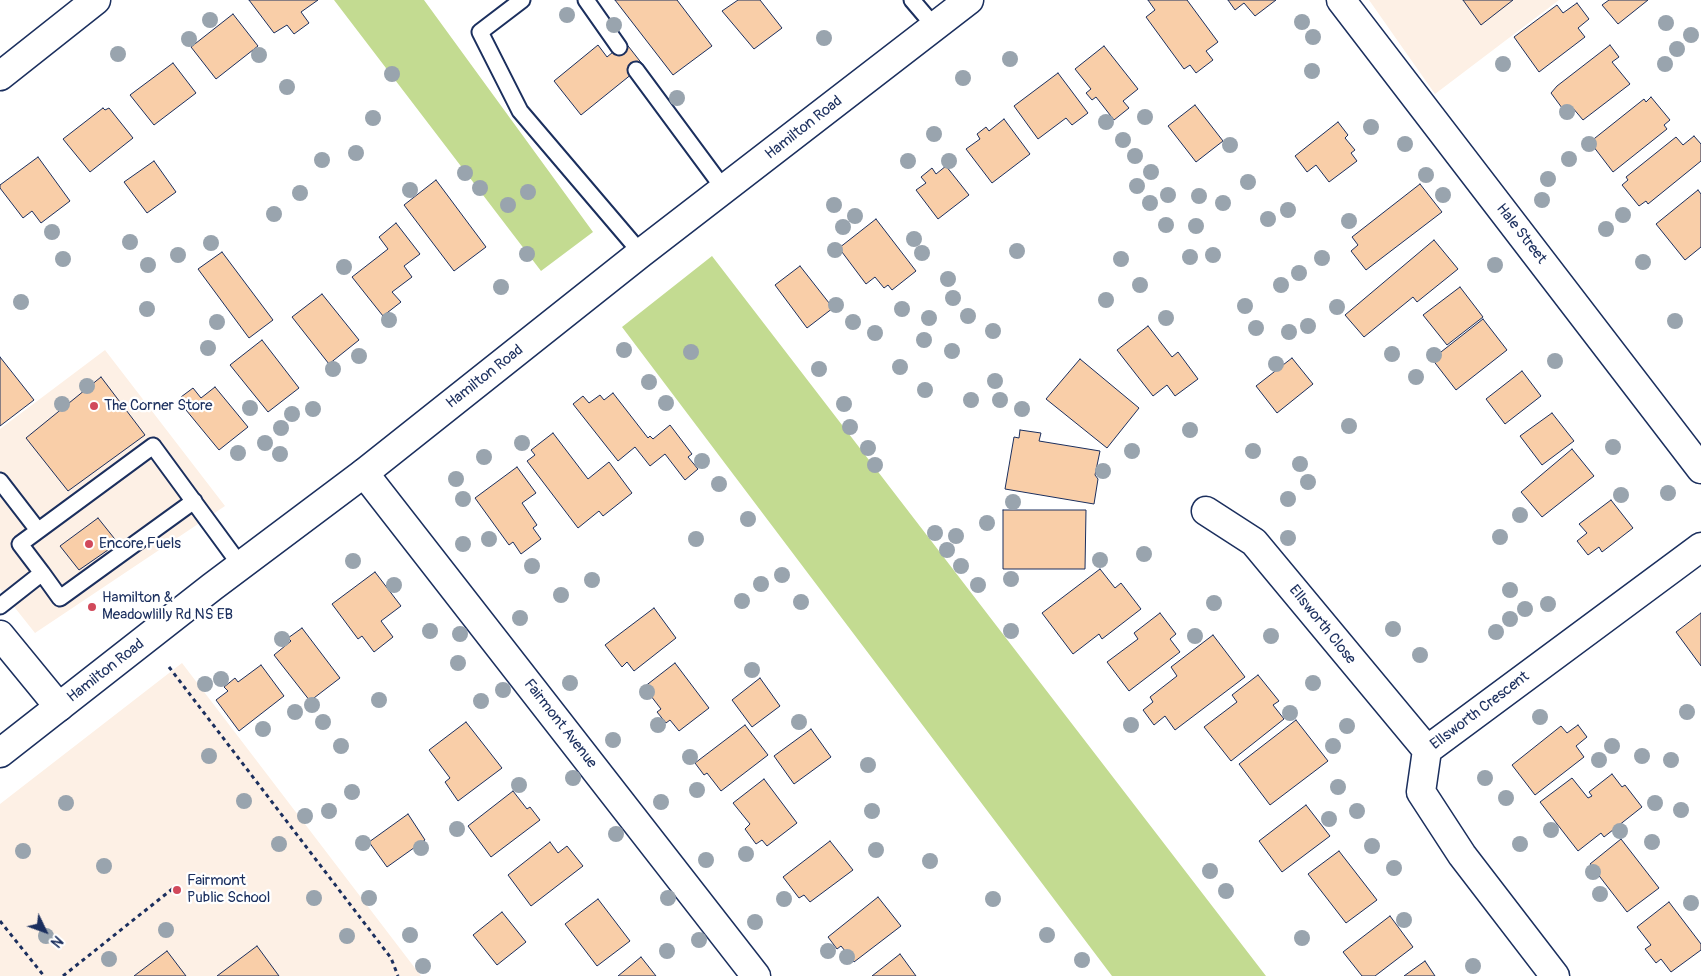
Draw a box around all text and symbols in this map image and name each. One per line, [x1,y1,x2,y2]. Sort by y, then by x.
street label: Hamilton Road [762,92,846,164]
street label: Hale Street [1492,200,1550,268]
street label: Hamilton Road [443,341,527,413]
place label: The Corner Store [104,397,212,415]
marker: The Corner Store [88,400,100,412]
place label: Encore Fuels [99,535,181,553]
marker: Encore Fuels [83,538,95,550]
street label: Ellsworth Close [1285,582,1359,668]
place label: Hamilton & Meadowlilly Rd NS EB [102,589,233,624]
marker: Hamilton & Meadowlilly Rd NS EB [86,601,98,613]
street label: Hamilton Road [64,635,148,707]
street label: Ellsworth Crescent [1427,668,1533,754]
street label: Fairmont Avenue [520,676,600,772]
place label: Fairmont Public School [187,872,270,907]
marker: Fairmont Public School [171,884,183,896]
north arrow [20,906,70,956]
text: N [47,932,66,951]

